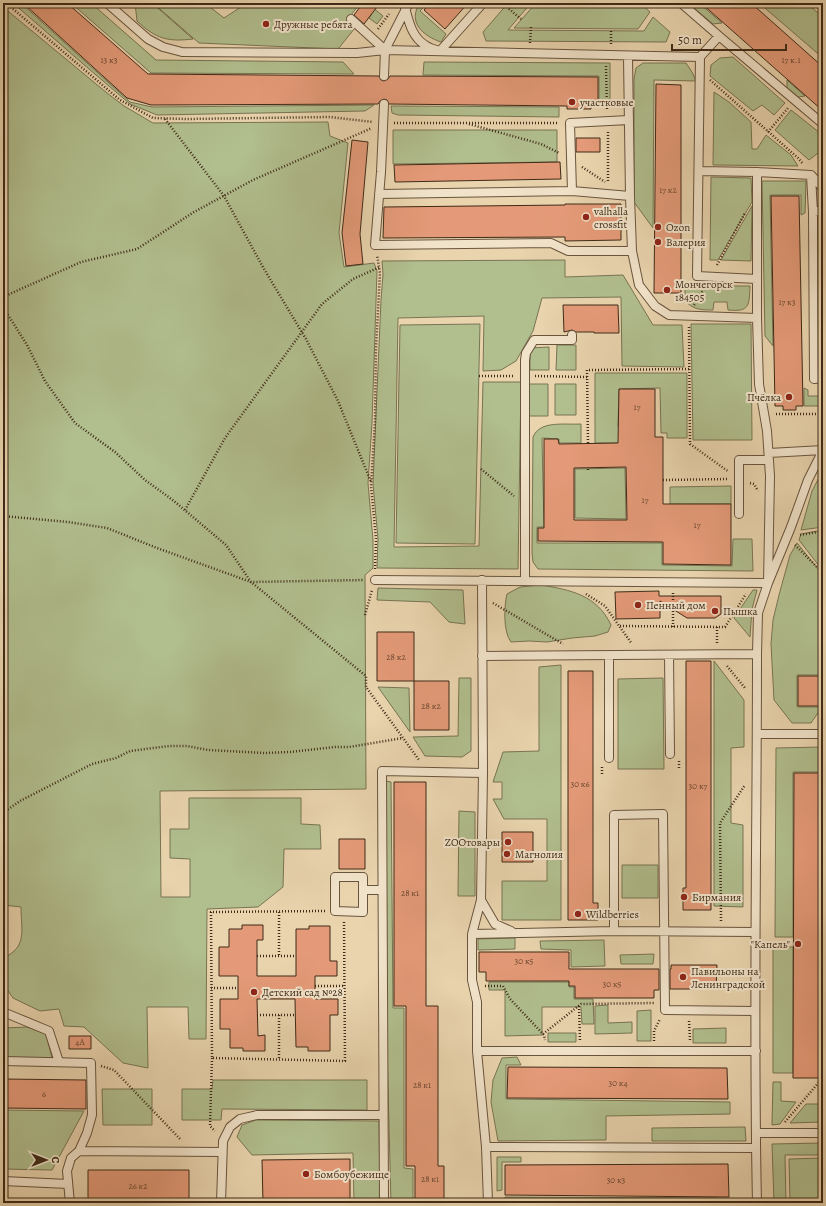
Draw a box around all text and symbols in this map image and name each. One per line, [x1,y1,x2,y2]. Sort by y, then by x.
place label: Дружные ребята [274,17,353,32]
marker: Дружные ребята [261,19,271,29]
scale bar [672,26,786,52]
text: 50 m [678,32,702,48]
house number: 13 к3 [100,54,118,66]
house number: 17 к.1 [781,54,801,66]
place label: участковые [579,95,634,110]
marker: участковые [567,97,577,107]
house number: 17 к2 [659,184,678,196]
place label: valhalla crossfit [593,204,629,232]
marker: valhalla crossfit [581,212,591,222]
place label: Ozon [666,220,690,235]
marker: Ozon [653,222,663,232]
place label: Валерия [666,235,706,250]
marker: Валерия [653,237,663,247]
place label: Мончегорск 184505 [675,277,733,305]
marker: Мончегорск 184505 [662,285,672,295]
house number: 17 к3 [778,296,796,308]
place label: Пчёлка [747,390,782,405]
marker: Пчёлка [784,392,794,402]
house number: 17 [634,401,641,413]
house number: 17 [642,494,649,506]
house number: 17 [694,519,701,531]
place label: Пенный дом [646,598,706,613]
marker: Пенный дом [633,600,643,610]
place label: Пышка [723,604,759,619]
marker: Пышка [710,606,720,616]
house number: 28 к2 [386,651,406,663]
house number: 28 к2 [421,700,441,712]
house number: 30 к6 [570,778,590,790]
house number: 30 к7 [689,780,708,792]
place label: ZOOтовары [445,835,500,850]
marker: ZOOтовары [503,837,513,847]
place label: Магнолия [515,847,563,862]
marker: Магнолия [502,849,512,859]
house number: 28 к1 [401,887,419,899]
place label: Бирмания [692,890,741,905]
marker: Бирмания [679,892,689,902]
place label: Wildberries [585,907,639,922]
marker: Wildberries [573,909,583,919]
place label: "Капель" [751,937,790,952]
marker: "Капель" [793,939,803,949]
house number: 30 к5 [515,955,534,967]
place label: Павильоны на Ленинградской [691,964,765,992]
marker: Павильоны на Ленинградской [678,972,688,982]
house number: 30 к5 [603,978,622,990]
place label: Детский сад №28 [262,985,343,1000]
marker: Детский сад №28 [249,987,259,997]
house number: 4А [75,1036,85,1048]
house number: 30 к4 [608,1077,628,1089]
house number: 28 к1 [413,1079,431,1091]
house number: 6 [42,1088,46,1100]
north arrow [26,1140,66,1180]
text: С [48,1157,63,1164]
place label: Бомбоубежище [314,1167,389,1182]
marker: Бомбоубежище [301,1169,311,1179]
house number: 28 к1 [421,1173,439,1185]
house number: 30 к3 [607,1174,626,1186]
house number: 26 к2 [128,1180,148,1192]

